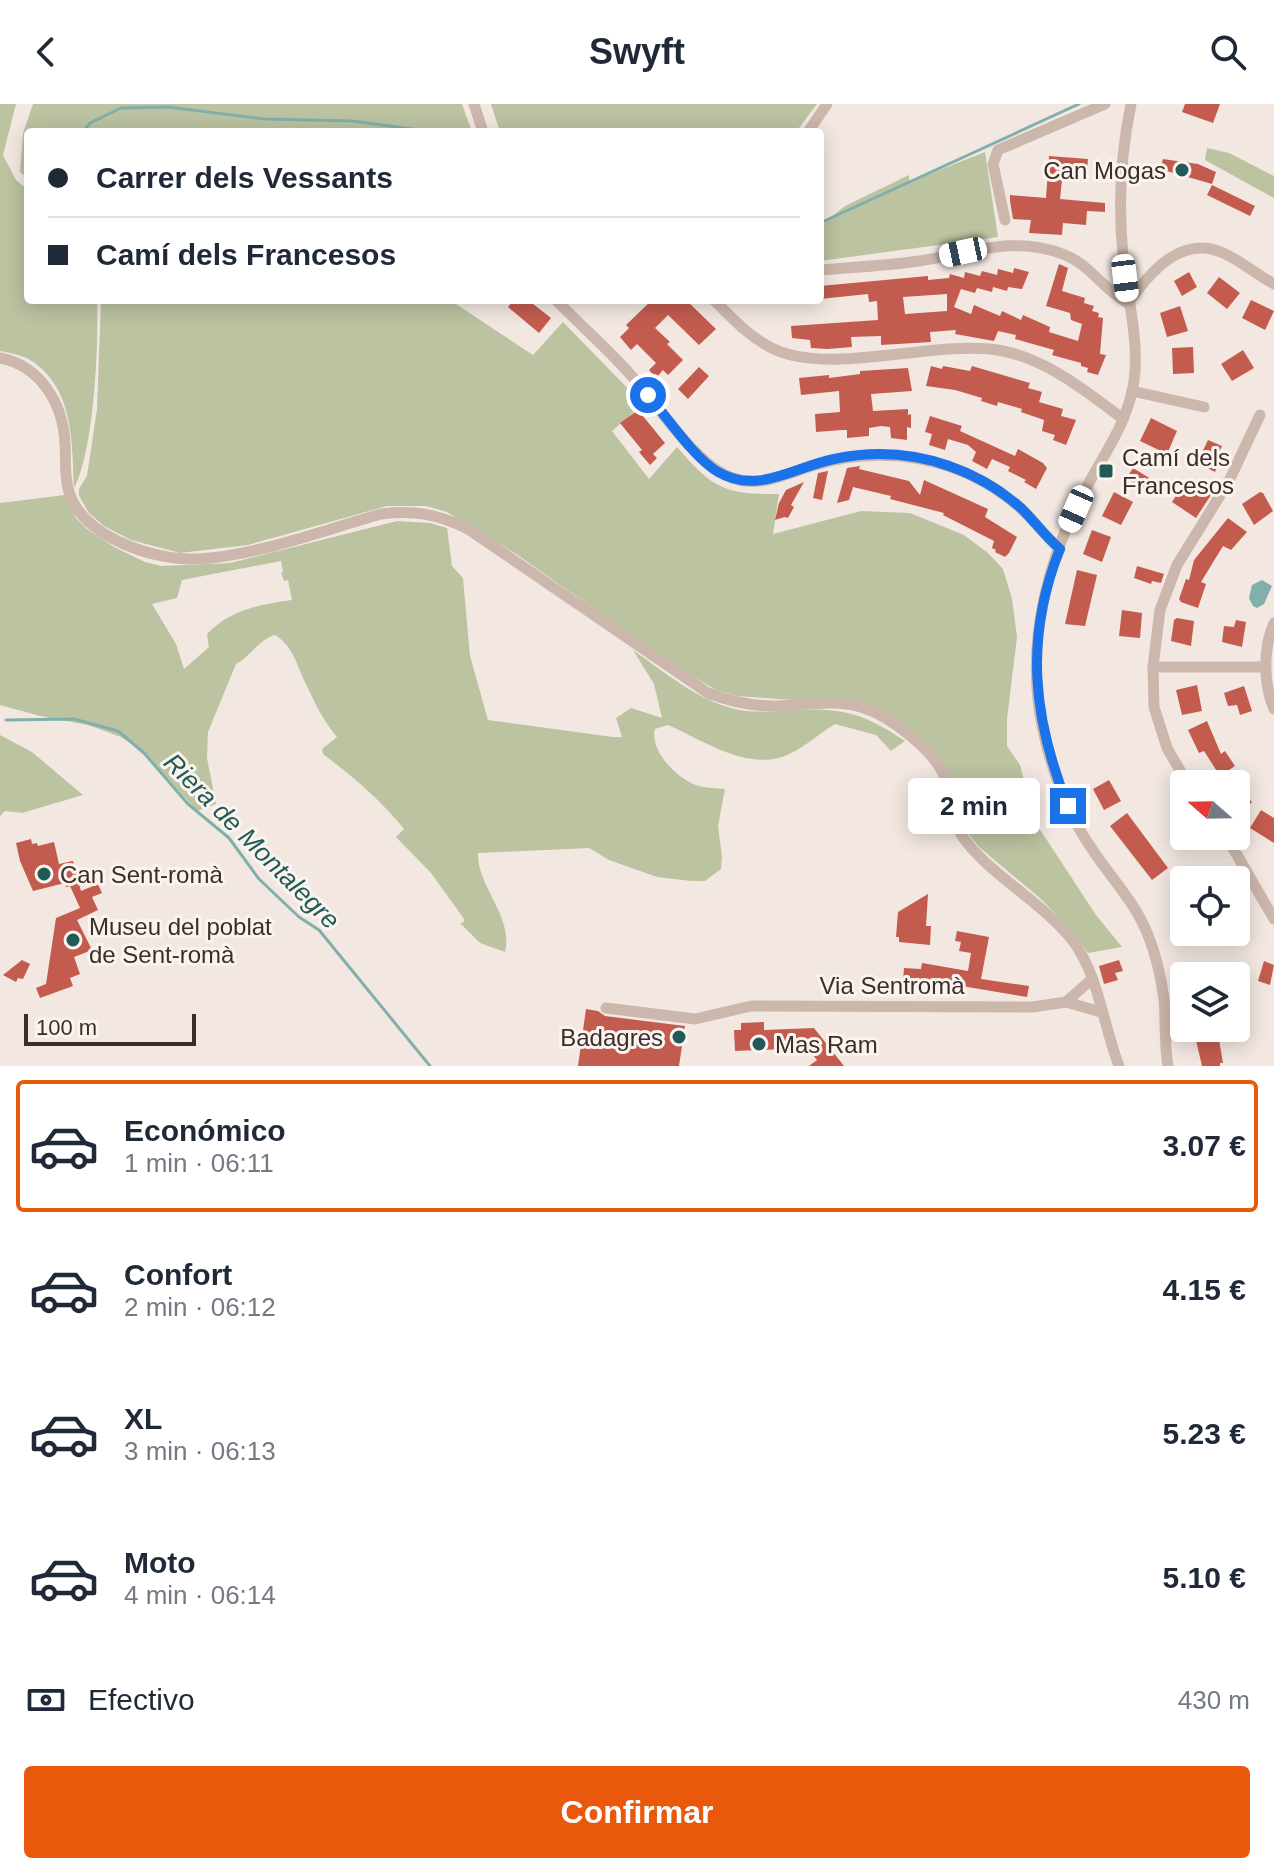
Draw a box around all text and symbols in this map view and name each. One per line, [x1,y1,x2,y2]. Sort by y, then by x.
icon: back [24,30,68,74]
icon: search [1206,30,1250,74]
text: Swyft [589,31,685,72]
place label: Can Mogas [1043,157,1166,184]
text: Carrer dels Vessants [96,161,393,194]
marker: Can Mogas [1173,161,1191,179]
car [937,235,989,269]
text: Camí dels Francesos [96,238,396,271]
car [1110,253,1140,303]
route start [630,377,666,413]
place label: Camí dels Francesos [1122,444,1234,499]
marker: Camí dels Francesos [1097,462,1115,480]
car [1055,482,1097,536]
water label: Riera de Montalegre [158,747,346,935]
north arrow [1170,770,1250,850]
map controls [1170,770,1250,1042]
callout: 2 min [908,778,1040,834]
route end [1050,788,1086,824]
text: 2 min [940,791,1008,821]
place label: Can Sent-romà [60,861,223,888]
marker: Can Sent-romà [35,865,53,883]
button: locate [1170,866,1250,946]
place label: Museu del poblat de Sent-romà [89,913,272,968]
marker: Museu del poblat de Sent-romà [64,931,82,949]
button: layers [1170,962,1250,1042]
street label: Via Sentromà [820,972,965,999]
scale bar [24,1010,196,1046]
text: 100 m [36,1015,97,1040]
place label: Badagres [560,1024,663,1051]
marker: Badagres [670,1028,688,1046]
place label: Mas Ram [775,1031,878,1058]
marker: Mas Ram [750,1035,768,1053]
icon: car [28,1110,100,1182]
text: Económico [124,1114,286,1147]
text: 3.07 € [1163,1129,1246,1162]
text: 1 min · 06:11 [124,1148,274,1178]
icon: car [28,1254,100,1326]
text: Confort [124,1258,232,1291]
text: 4.15 € [1163,1273,1246,1306]
text: 2 min · 06:12 [124,1292,276,1322]
icon: car [28,1398,100,1470]
text: XL [124,1402,162,1435]
text: 5.23 € [1163,1417,1246,1450]
text: 3 min · 06:13 [124,1436,276,1466]
icon: car [28,1542,100,1614]
text: Moto [124,1546,196,1579]
text: 5.10 € [1163,1561,1246,1594]
text: 4 min · 06:14 [124,1580,276,1610]
icon: cash [24,1678,68,1722]
text: Efectivo [88,1683,195,1716]
text: 430 m [1178,1685,1250,1715]
button: Confirmar [24,1766,1250,1858]

